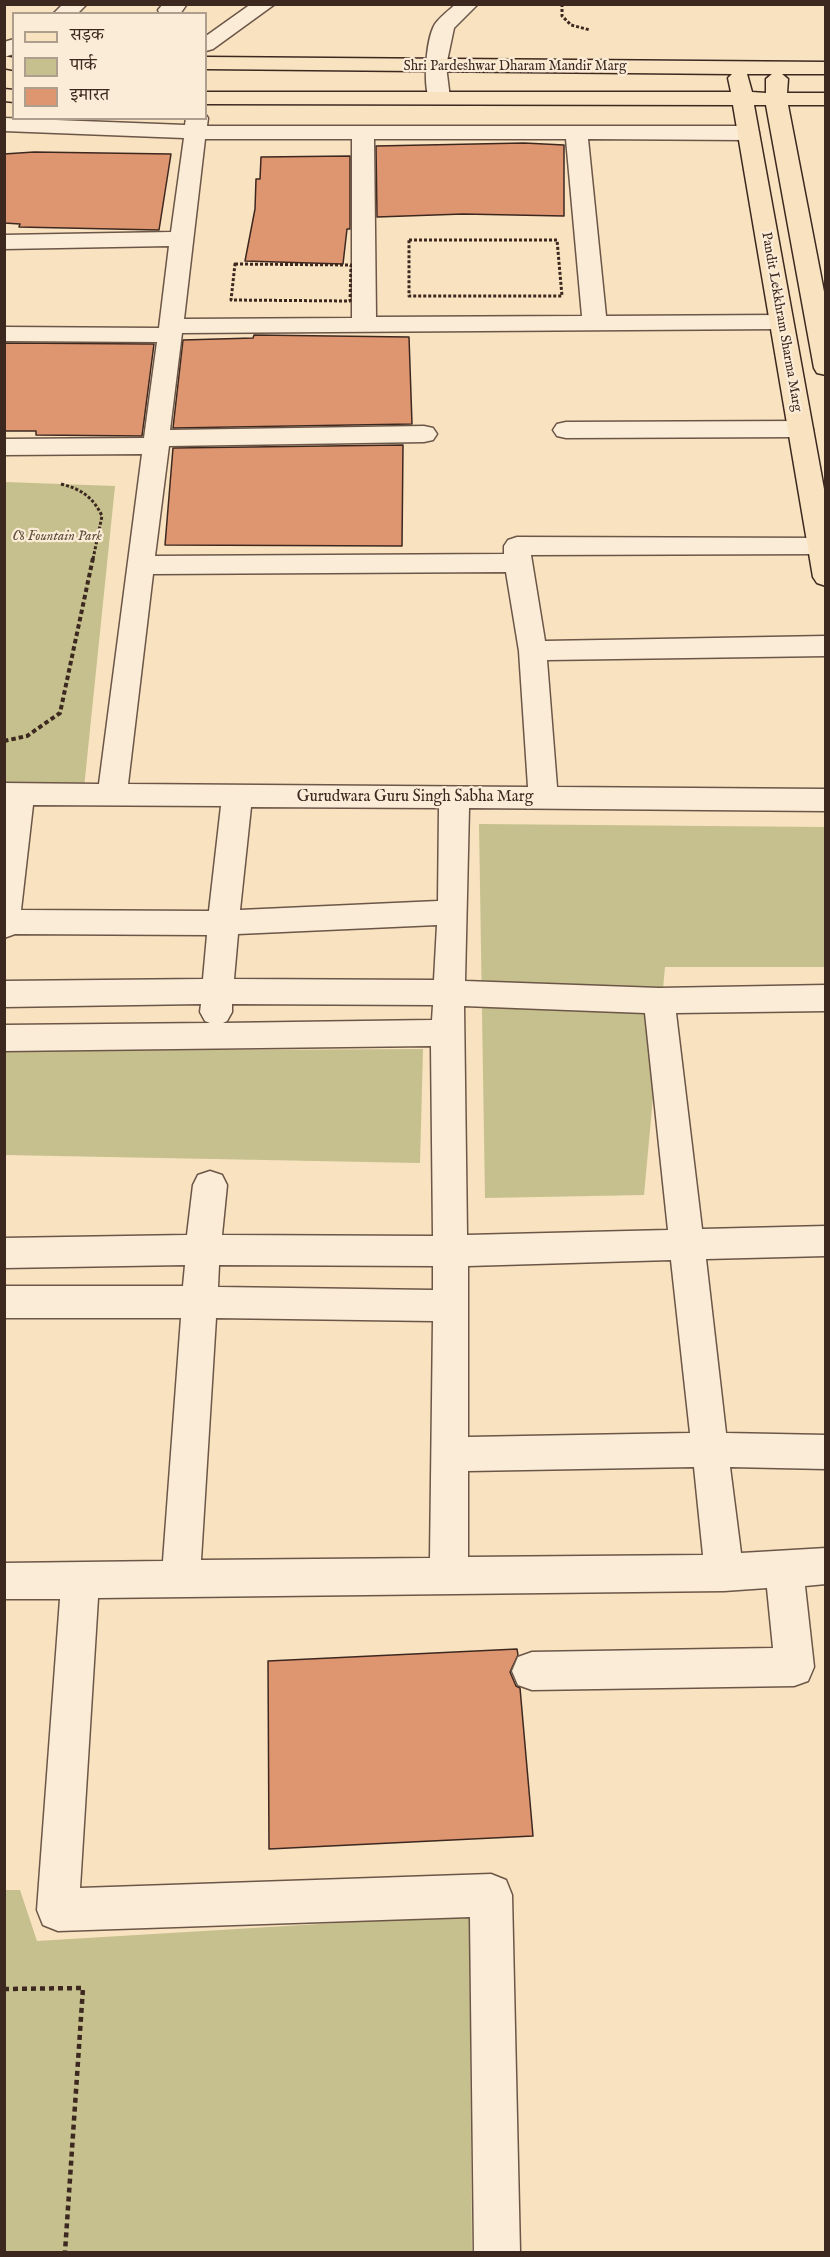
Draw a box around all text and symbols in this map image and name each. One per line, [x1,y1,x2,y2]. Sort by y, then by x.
legend [12,12,207,120]
text: सड़क [70,24,104,47]
text: पार्क [70,54,97,77]
street label: Shri Pardeshwar Dharam Mandir Marg [403,59,627,75]
text: इमारत [70,84,109,107]
street label: Pandit Lekkhram Sharma Marg [757,231,805,413]
park label: C8 Fountain Park [12,529,102,545]
street label: Gurudwara Guru Singh Sabha Marg [297,788,533,808]

